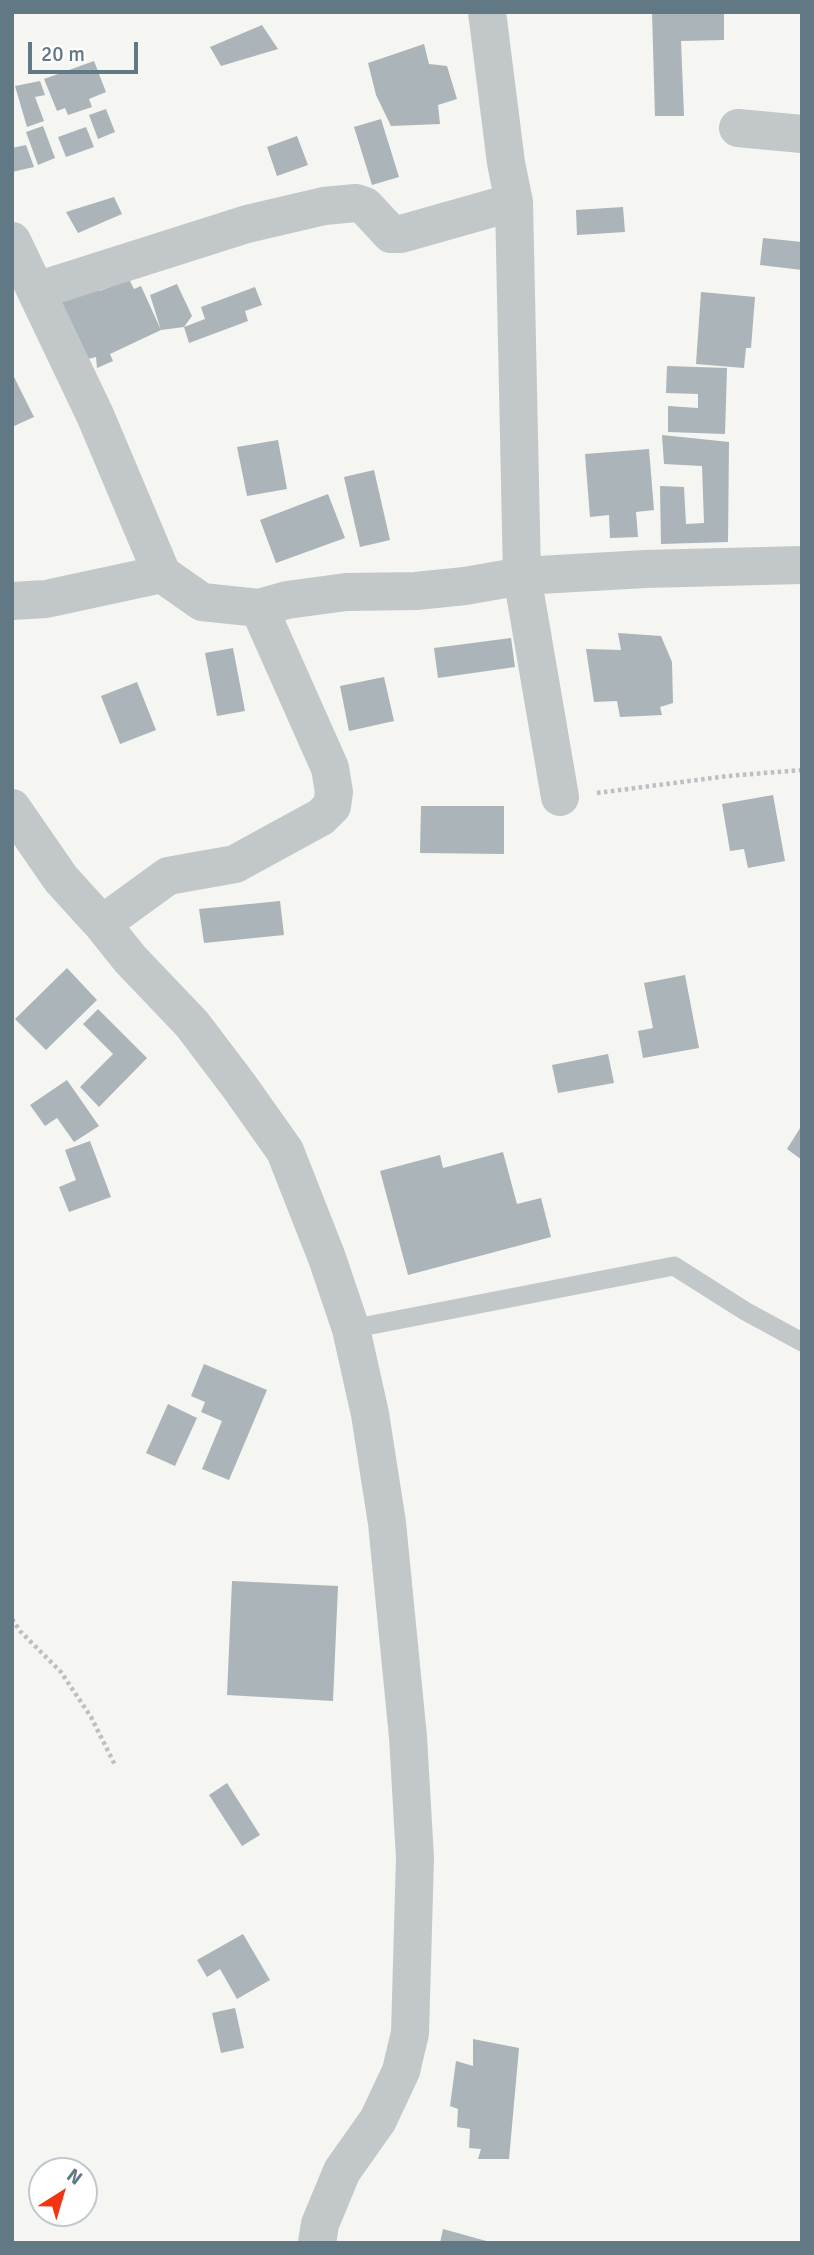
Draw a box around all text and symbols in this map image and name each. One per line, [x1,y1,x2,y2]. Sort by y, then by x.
scale bar [32,28,142,72]
text: 20 m [41,41,85,67]
north arrow [28,2157,98,2227]
text: N [62,2163,87,2190]

